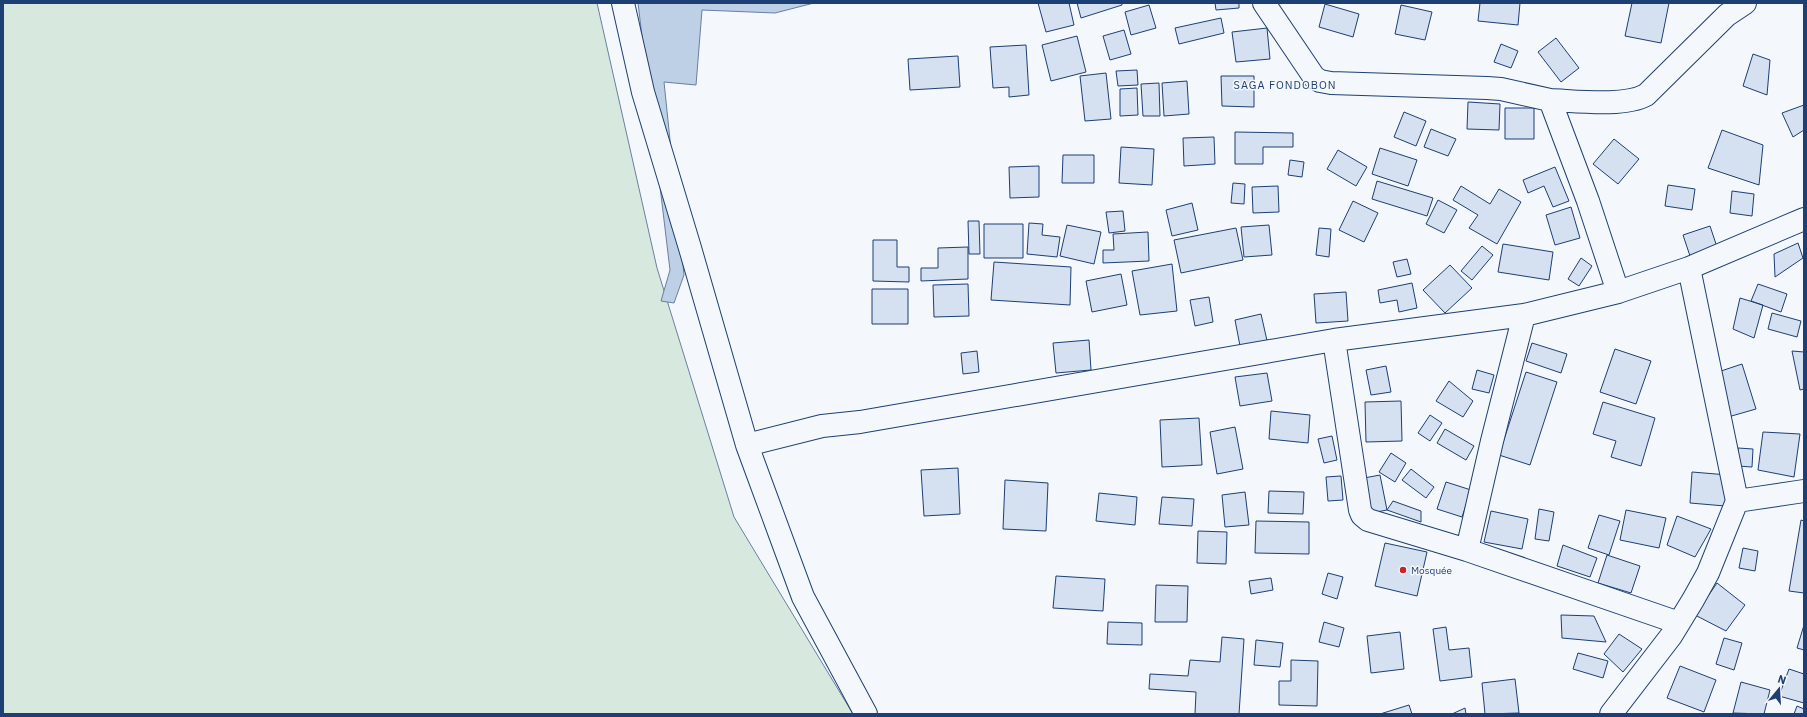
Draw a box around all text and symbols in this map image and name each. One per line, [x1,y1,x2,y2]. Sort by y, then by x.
district label: SAGA FONDOBON [1233,78,1337,92]
place label: Mosquée [1411,564,1453,577]
marker: Mosquée [1398,565,1408,575]
north arrow [1759,669,1799,709]
text: N [1776,672,1788,687]

